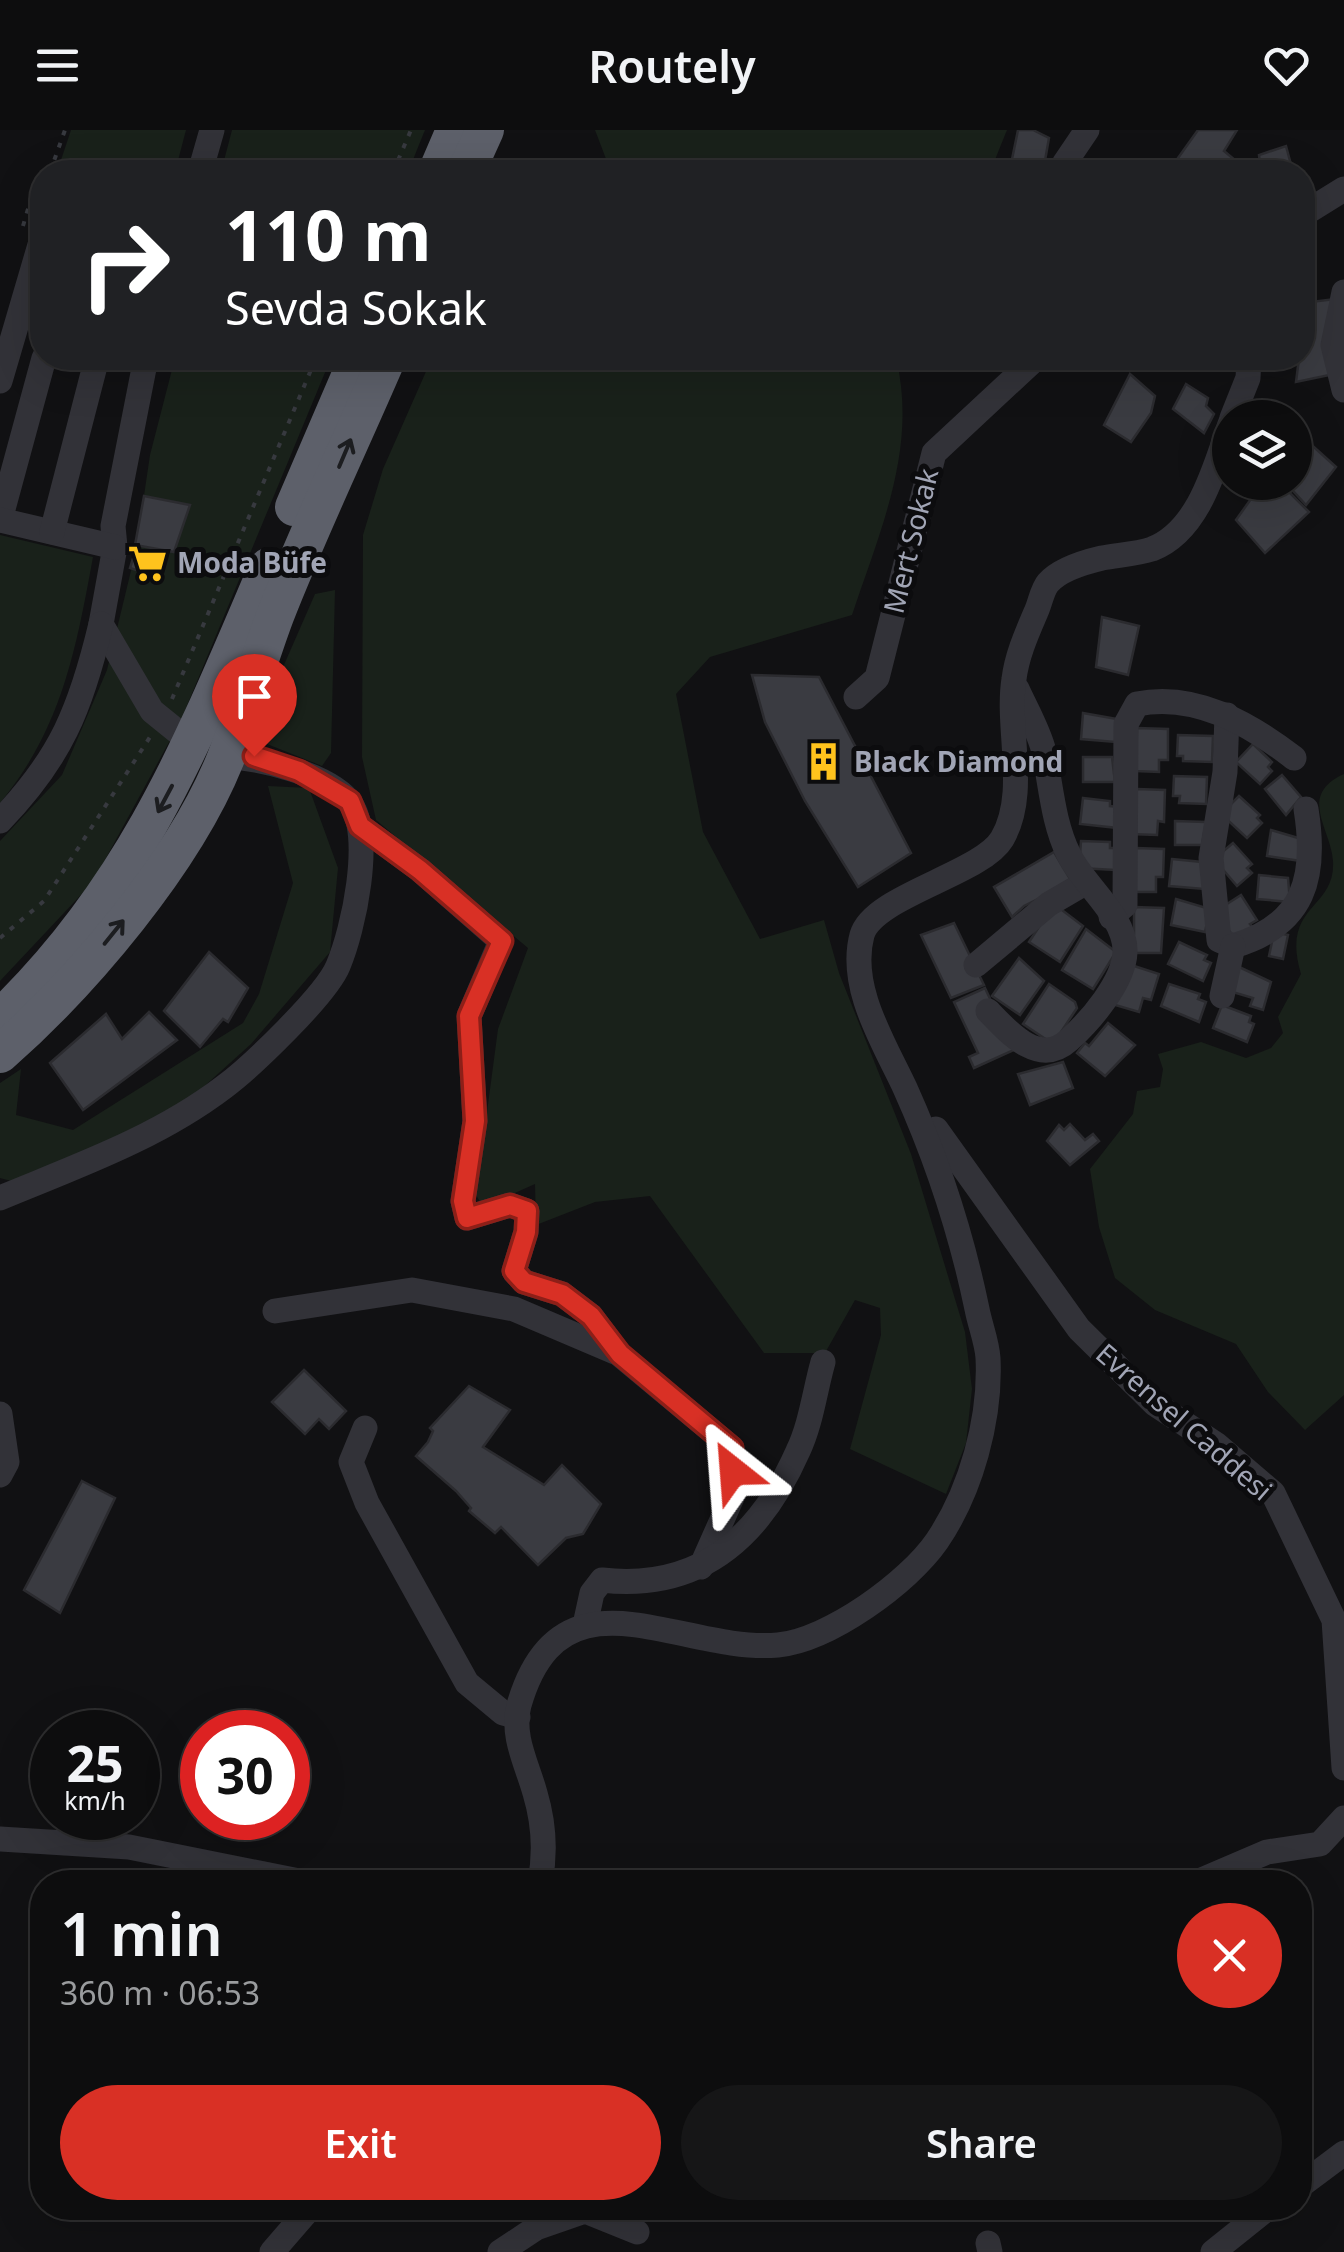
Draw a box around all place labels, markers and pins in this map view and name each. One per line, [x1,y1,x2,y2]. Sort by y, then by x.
supermarket icon: Moda Büfe [126,542,168,584]
place label: Moda Büfe [177,543,327,581]
pin [212,654,297,757]
building icon: Black Diamond [803,741,845,783]
place label: Black Diamond [854,742,1063,780]

